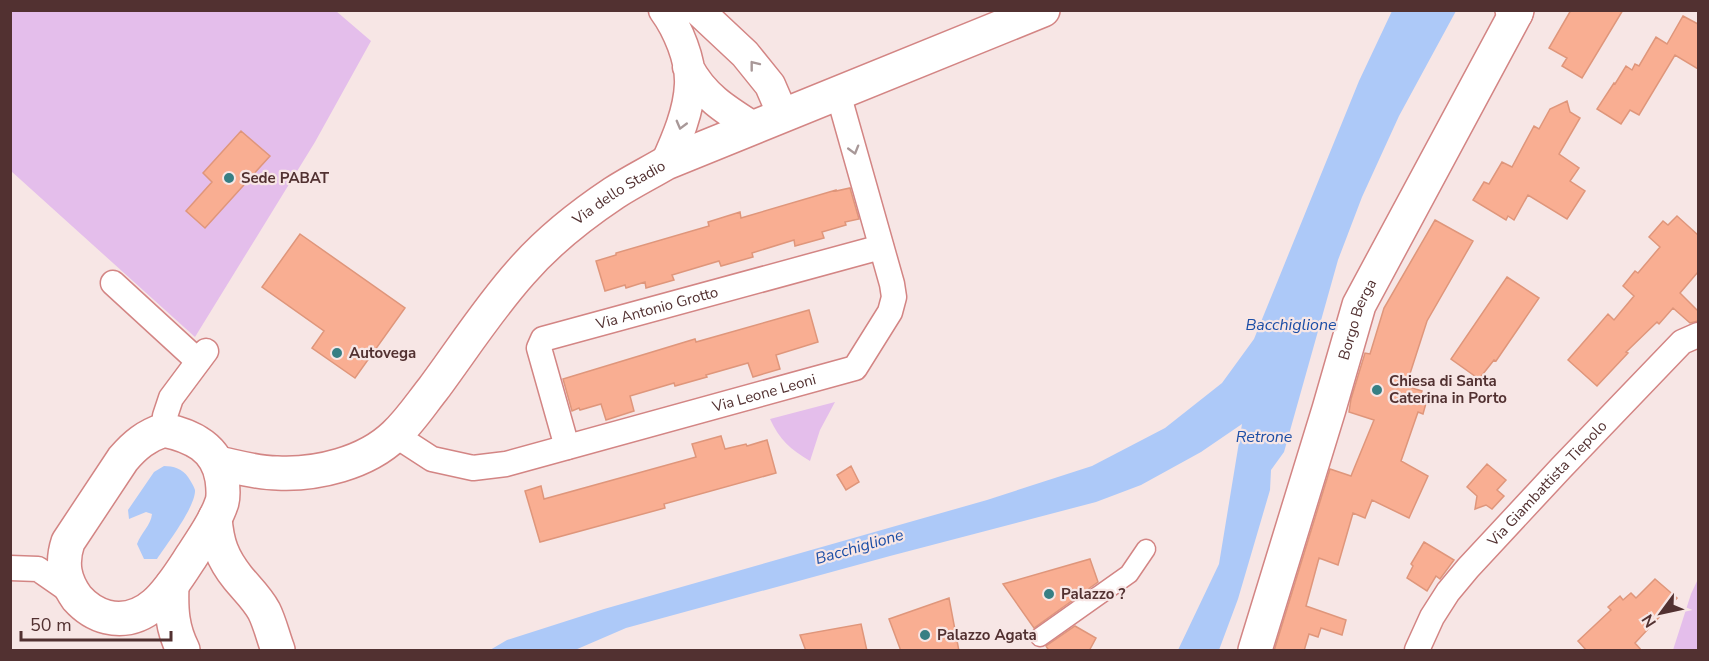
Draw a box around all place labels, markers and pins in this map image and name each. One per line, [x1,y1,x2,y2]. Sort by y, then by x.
place label: Sede PABAT [241,168,330,188]
marker: Sede PABAT [222,171,236,185]
place label: Autovega [349,343,416,363]
marker: Autovega [330,346,344,360]
place label: Chiesa di Santa Caterina in Porto [1389,371,1507,408]
marker: Chiesa di Santa Caterina in Porto [1370,383,1384,397]
place label: Palazzo ? [1061,584,1125,604]
marker: Palazzo ? [1042,587,1056,601]
place label: Palazzo Agata [937,625,1037,645]
marker: Palazzo Agata [918,628,932,642]

